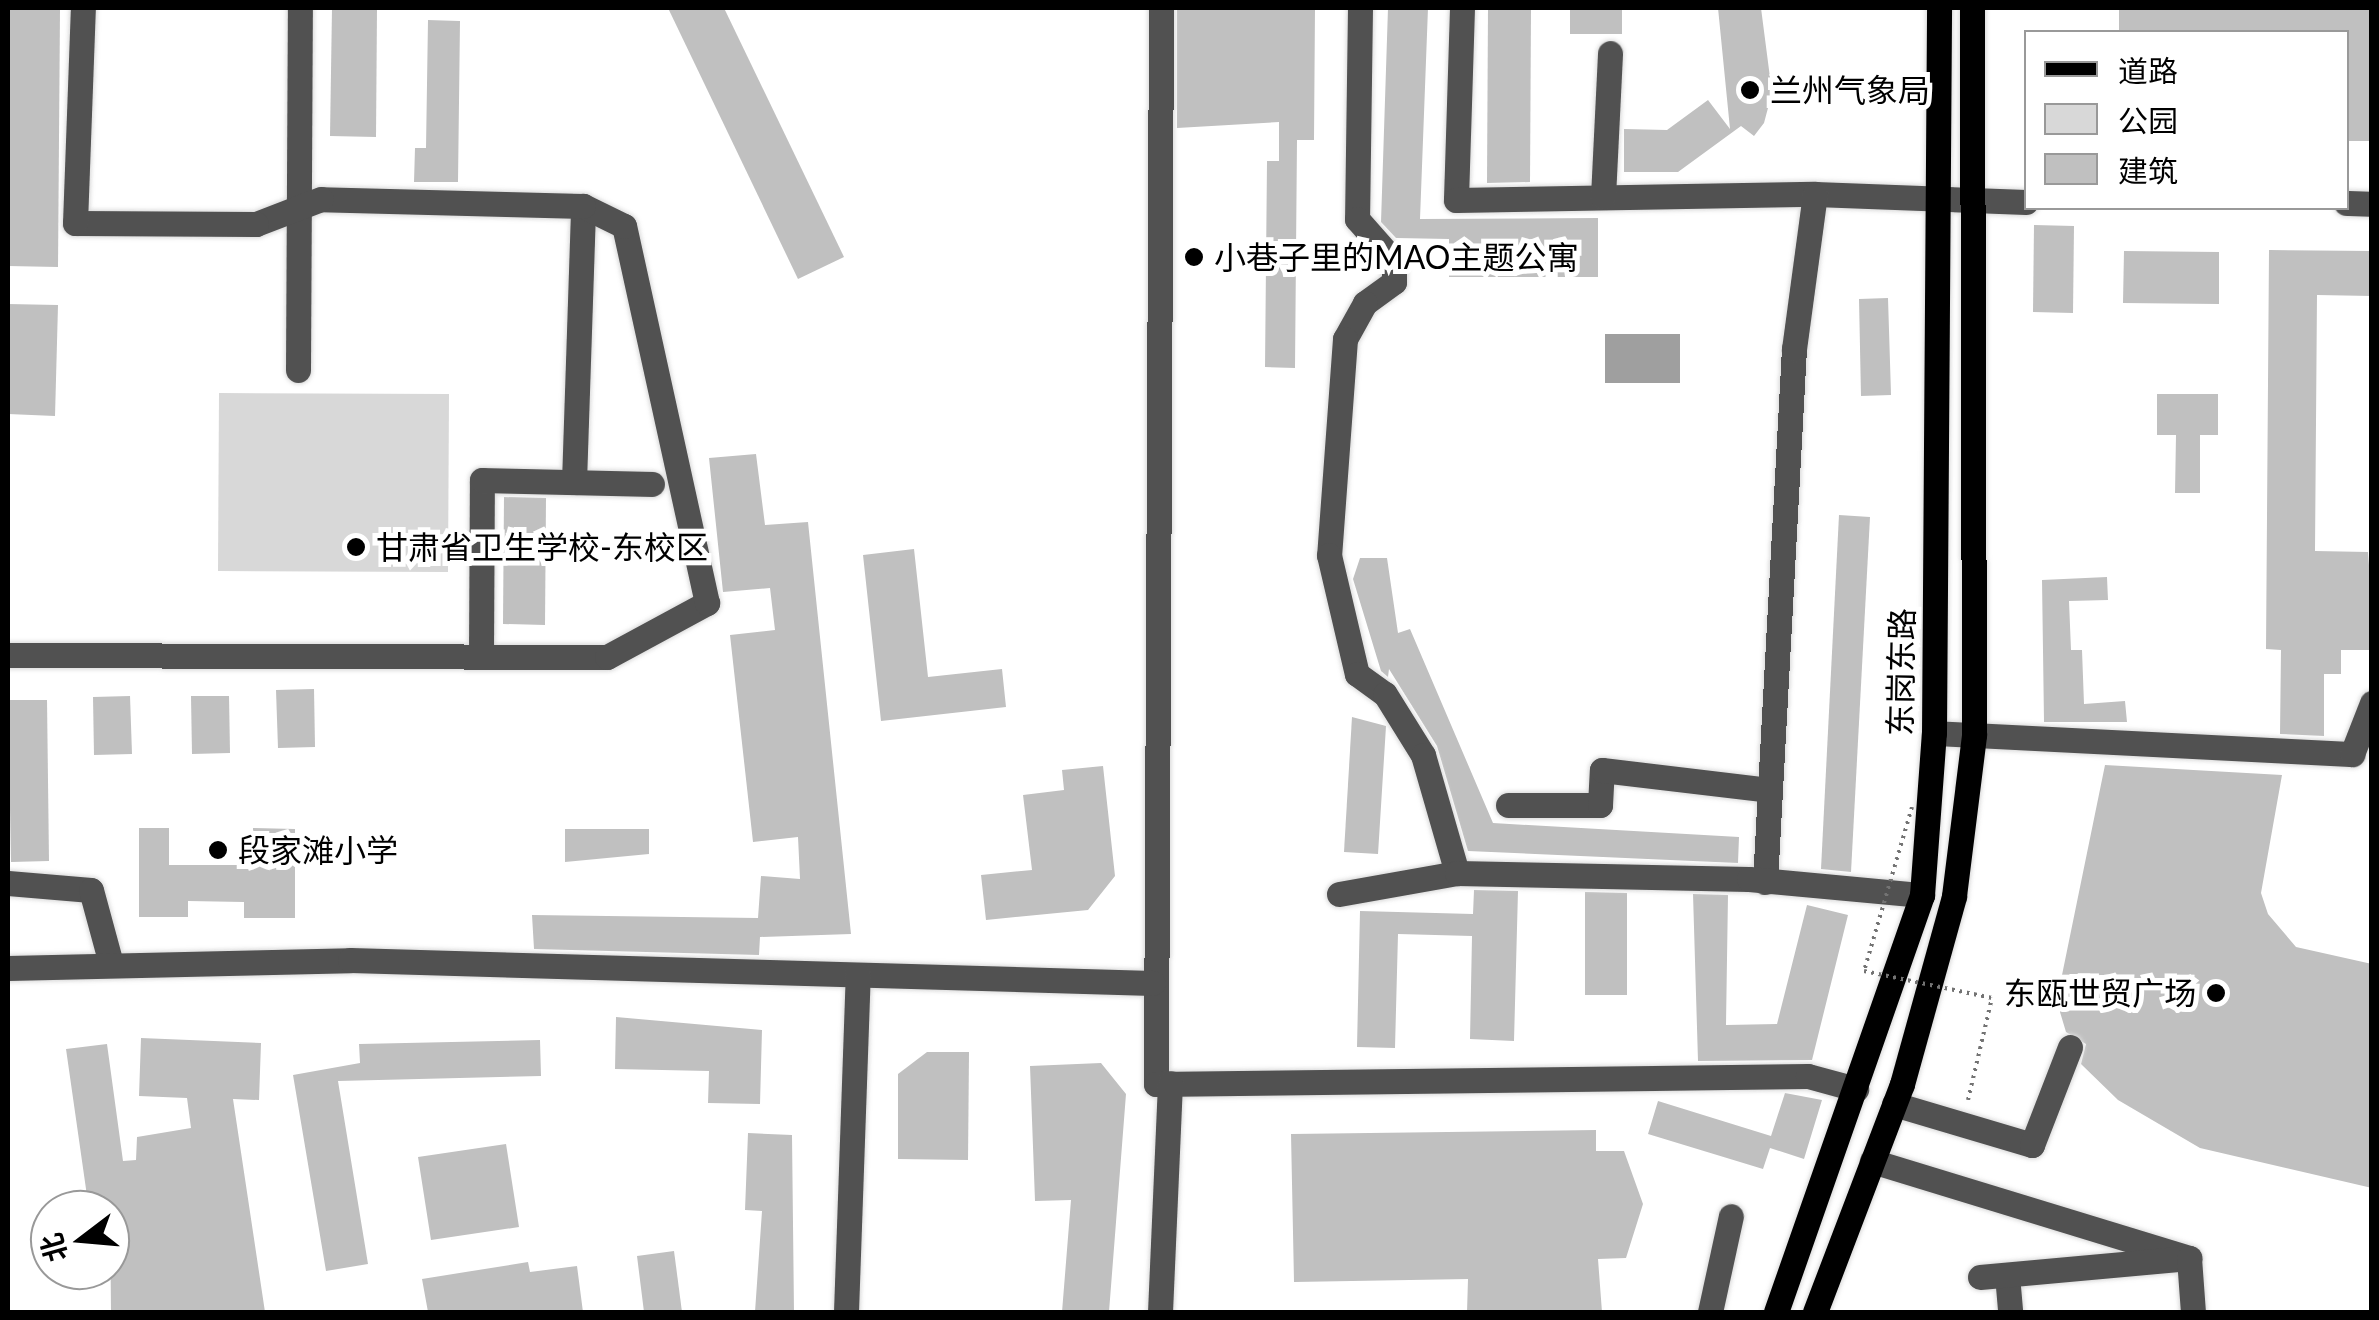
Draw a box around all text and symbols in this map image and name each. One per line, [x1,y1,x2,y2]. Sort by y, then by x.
legend [2024,30,2349,210]
text: 道路 [2118,52,2178,88]
place label: 兰州气象局 [1770,71,1930,109]
marker: 兰州气象局 [1739,79,1761,101]
text: 公园 [2118,102,2178,138]
text: 建筑 [2118,152,2178,188]
place label: 小巷子里的MAO主题公寓 [1214,238,1578,276]
marker: 小巷子里的MAO主题公寓 [1183,246,1205,268]
place label: 甘肃省卫生学校-东校区 [376,528,708,566]
marker: 甘肃省卫生学校-东校区 [345,536,367,558]
street label: 东岗东路 [1881,608,1921,736]
place label: 段家滩小学 [238,831,398,869]
marker: 段家滩小学 [207,839,229,861]
place label: 东瓯世贸广场 [2004,974,2196,1012]
marker: 东瓯世贸广场 [2205,982,2227,1004]
north arrow [30,1190,130,1290]
text: 北 [33,1230,73,1266]

